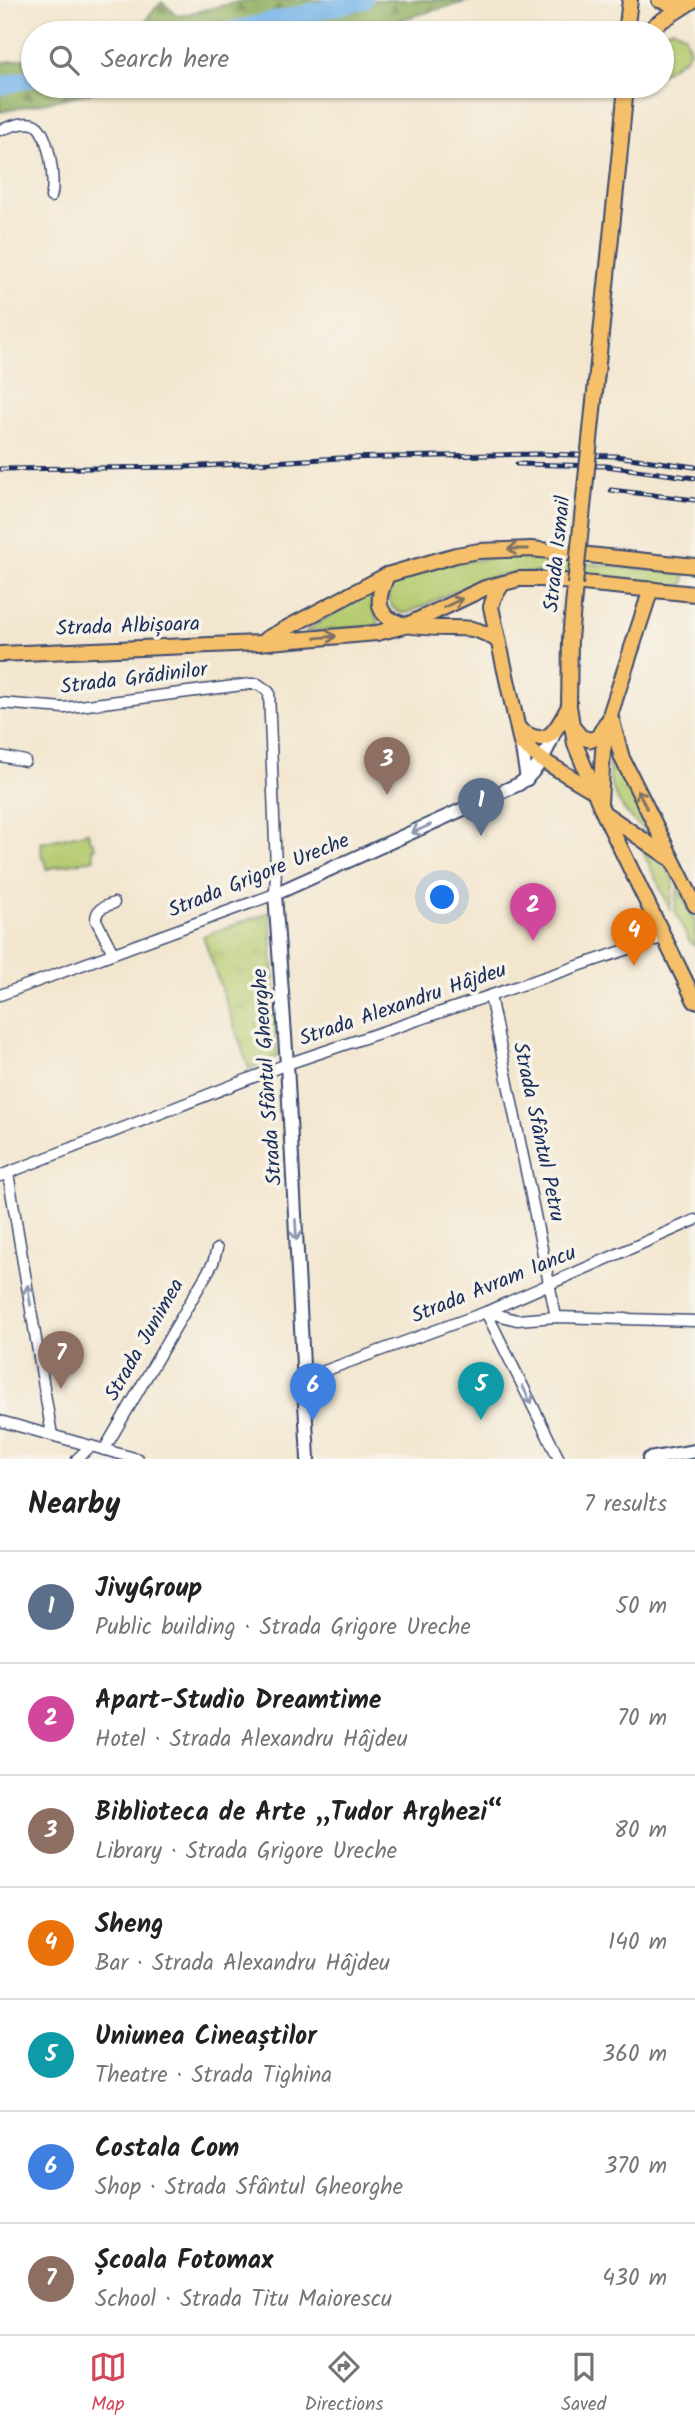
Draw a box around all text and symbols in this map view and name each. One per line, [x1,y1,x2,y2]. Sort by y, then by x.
search box [21,21,674,98]
text: Search here [101,39,229,81]
icon: search [45,41,83,79]
street label: Strada Ismail [535,494,581,614]
one-way arrow [507,542,530,556]
one-way arrow [442,596,463,609]
street label: Strada Albișoara [56,608,200,646]
one-way arrow [315,630,337,643]
street label: Strada Grădinilor [59,653,210,704]
pin: 3 [364,737,410,795]
pin: 1 [458,778,504,836]
one-way arrow [635,789,648,810]
one-way arrow [410,823,432,836]
street label: Strada Grigore Ureche [163,824,355,927]
your location [425,880,459,914]
pin: 2 [510,883,556,941]
pin: 4 [611,908,657,966]
street label: Strada Alexandru Hâjdeu [295,954,511,1056]
street label: Strada Sfântul Gheorghe [244,967,292,1187]
street label: Strada Sfântul Petru [503,1039,573,1225]
one-way arrow [290,1219,303,1242]
street label: Strada Avram Iancu [407,1237,581,1333]
street label: Strada Junimea [96,1272,194,1408]
one-way arrow [22,1284,35,1307]
pin: 7 [38,1331,84,1389]
pin: 5 [458,1362,504,1420]
pin: 6 [290,1363,336,1421]
one-way arrow [521,1384,535,1405]
text: Nearby [28,1481,120,1529]
text: 7 results [584,1487,667,1523]
text: JivyGroup [95,1568,202,1610]
text: 1 [48,1589,54,1625]
text: 50 m [616,1589,667,1625]
text: Public building · Strada Grigore Ureche [95,1610,471,1646]
text: Apart-Studio Dreamtime [95,1680,381,1722]
text: 2 [44,1701,58,1737]
text: 70 m [617,1701,667,1737]
text: Hotel · Strada Alexandru Hâjdeu [95,1722,408,1758]
text: Biblioteca de Arte „Tudor Arghezi“ [95,1792,503,1834]
text: 3 [45,1813,57,1849]
text: 80 m [614,1813,667,1849]
text: Library · Strada Grigore Ureche [95,1834,397,1870]
text: Sheng [95,1904,164,1946]
text: 4 [45,1925,57,1961]
text: 140 m [608,1925,667,1961]
text: Bar · Strada Alexandru Hâjdeu [95,1946,390,1982]
text: Uniunea Cineaștilor [95,2016,317,2058]
text: 5 [45,2037,57,2073]
text: 360 m [602,2037,667,2073]
text: Theatre · Strada Tighina [95,2058,332,2094]
text: Costala Com [95,2128,239,2170]
text: 6 [45,2149,57,2185]
text: 370 m [604,2149,667,2185]
text: Shop · Strada Sfântul Gheorghe [95,2170,403,2206]
text: Școala Fotomax [95,2240,273,2282]
text: 7 [46,2261,56,2297]
text: 430 m [602,2261,667,2297]
text: School · Strada Titu Maiorescu [95,2282,392,2318]
tab: Map [89,2348,127,2420]
tab: Directions [305,2348,383,2420]
tab: Saved [561,2348,606,2420]

